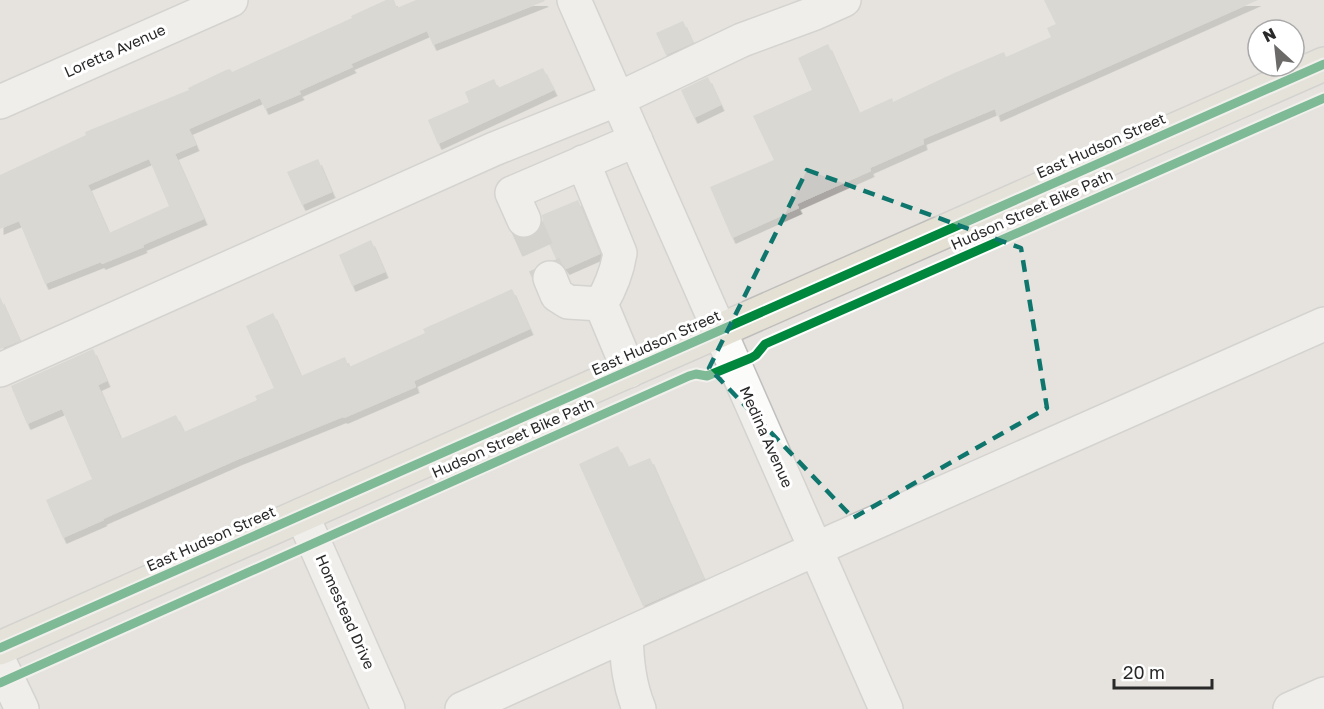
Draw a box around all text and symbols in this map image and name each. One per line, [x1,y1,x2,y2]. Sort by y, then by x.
north arrow [1246,18,1306,78]
street label: Loretta Avenue [61,20,168,80]
text: N [1259,23,1279,46]
street label: East Hudson Street [1033,109,1168,182]
street label: Hudson Street Bike Path [948,165,1116,253]
street label: East Hudson Street [588,306,723,379]
street label: Medina Avenue [736,383,797,490]
street label: Hudson Street Bike Path [429,393,597,481]
street label: East Hudson Street [143,502,278,575]
street label: Homestead Drive [313,551,379,672]
scale bar [1114,652,1212,690]
text: 20 m [1123,661,1165,683]

